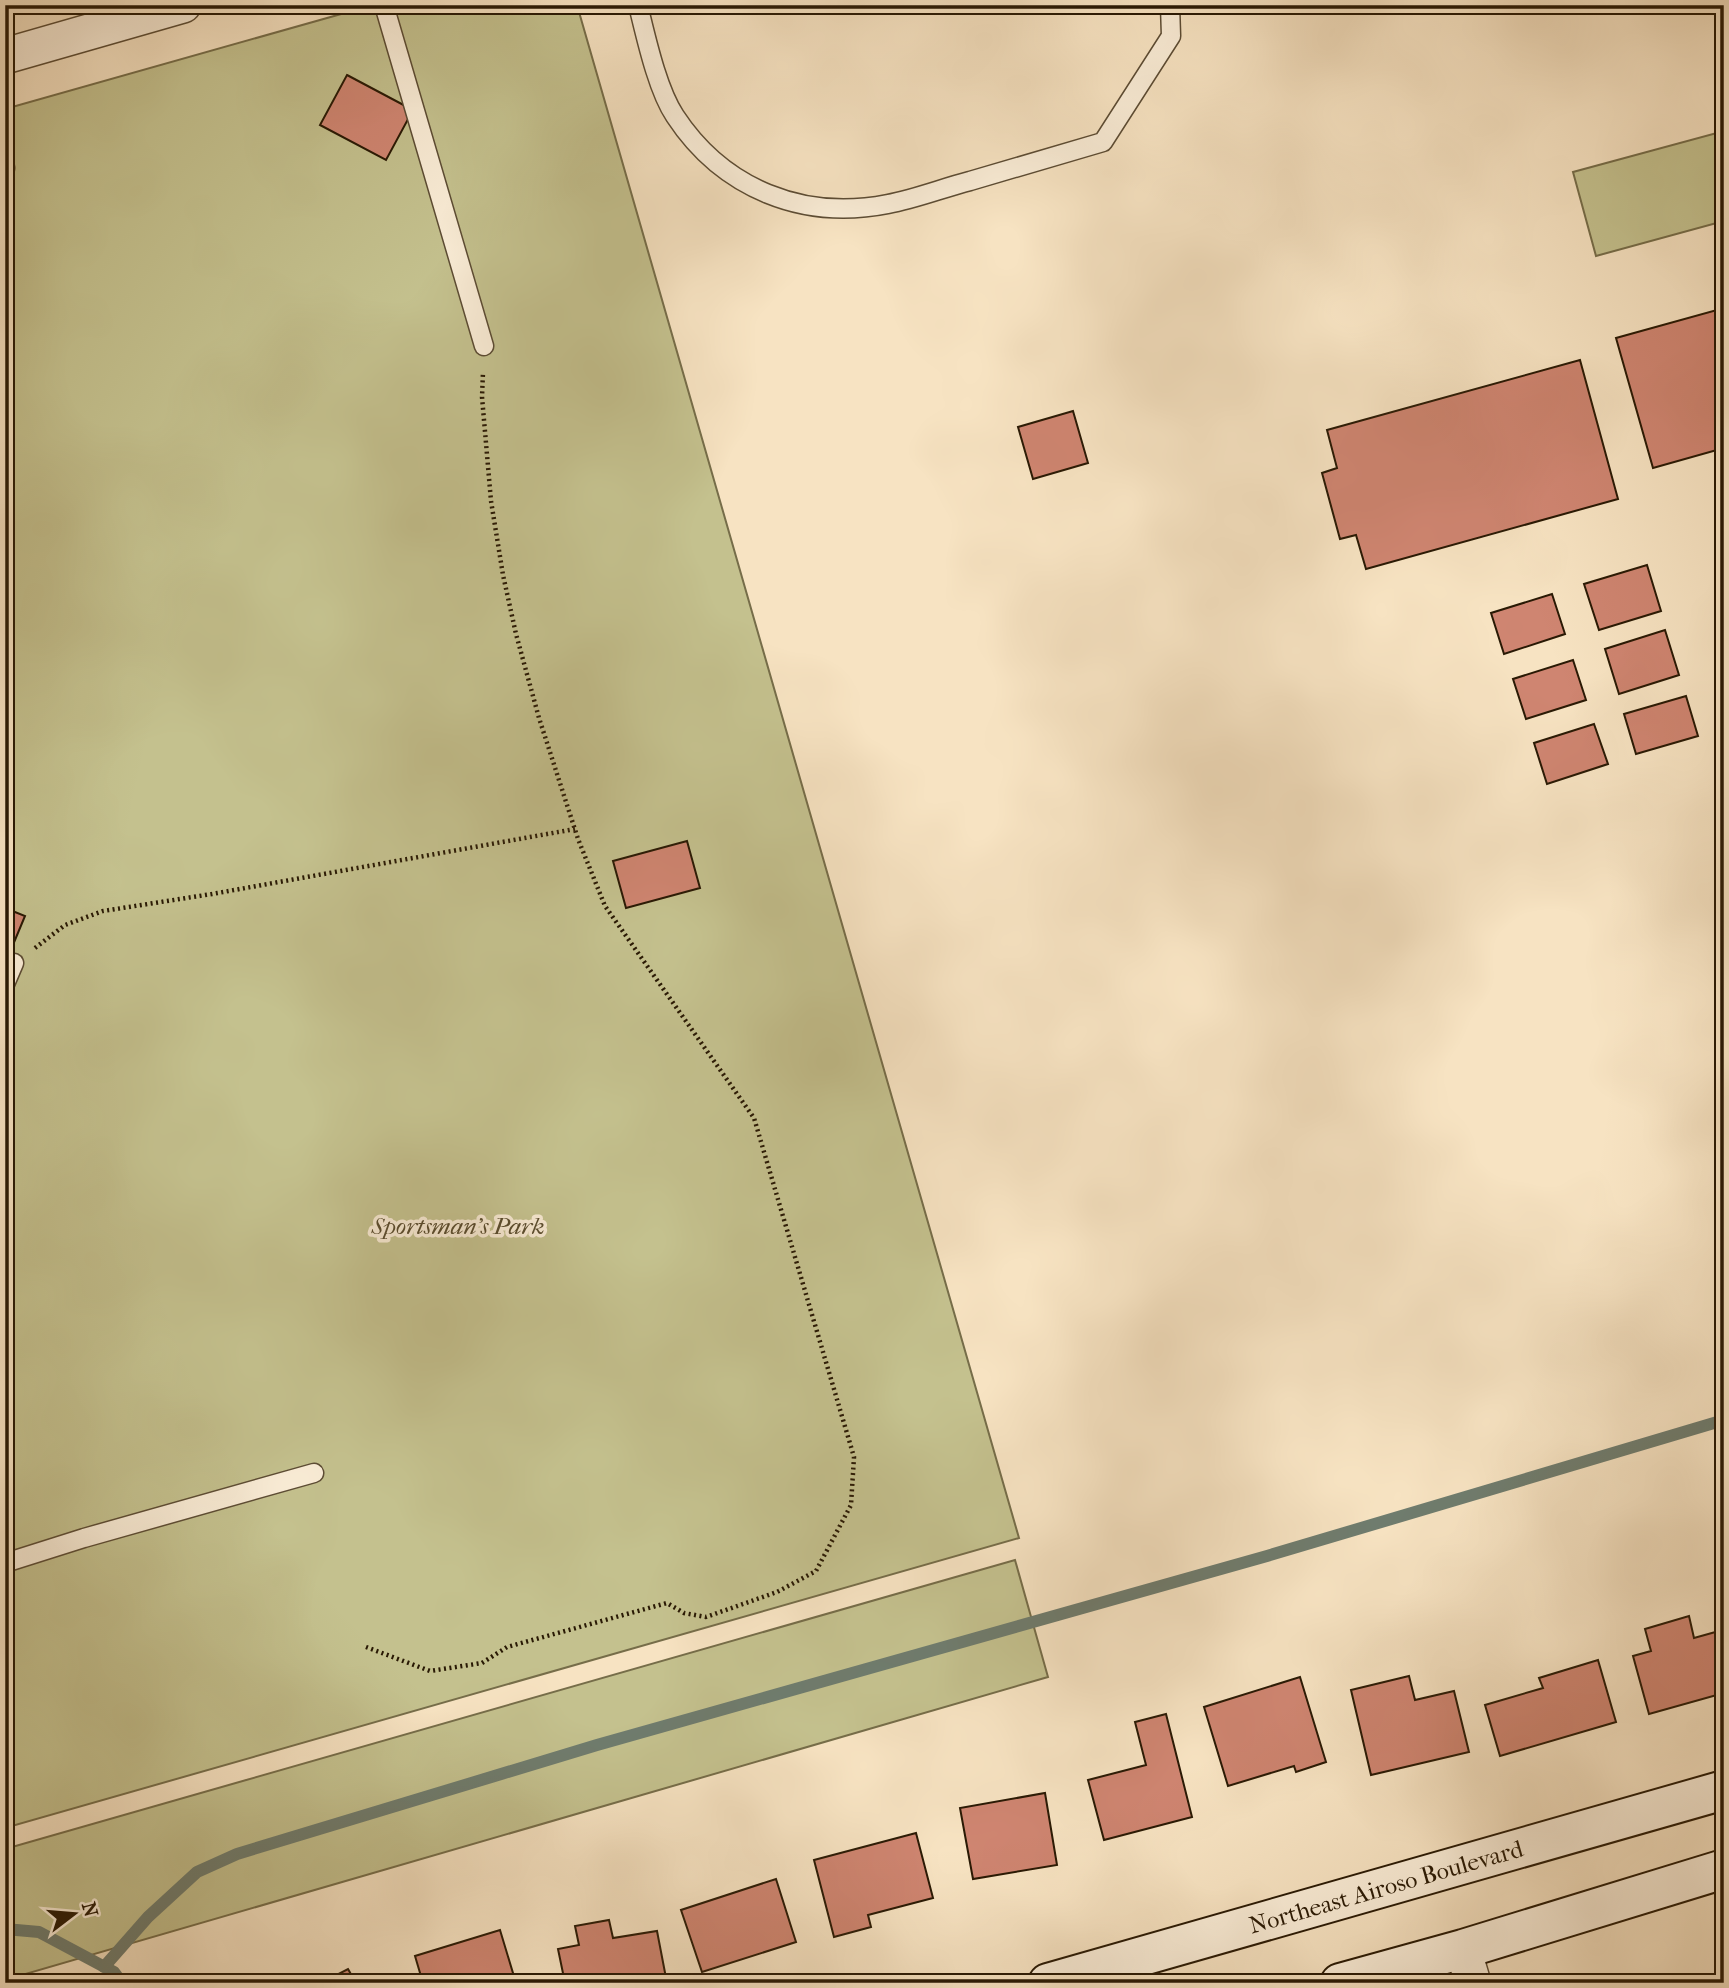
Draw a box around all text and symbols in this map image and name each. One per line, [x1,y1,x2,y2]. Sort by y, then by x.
park label: Sportsman's Park [370,1212,545,1240]
street label: Northeast Airoso Boulevard [1246,1834,1527,1940]
north arrow [38,1880,108,1950]
text: N [77,1900,102,1920]

